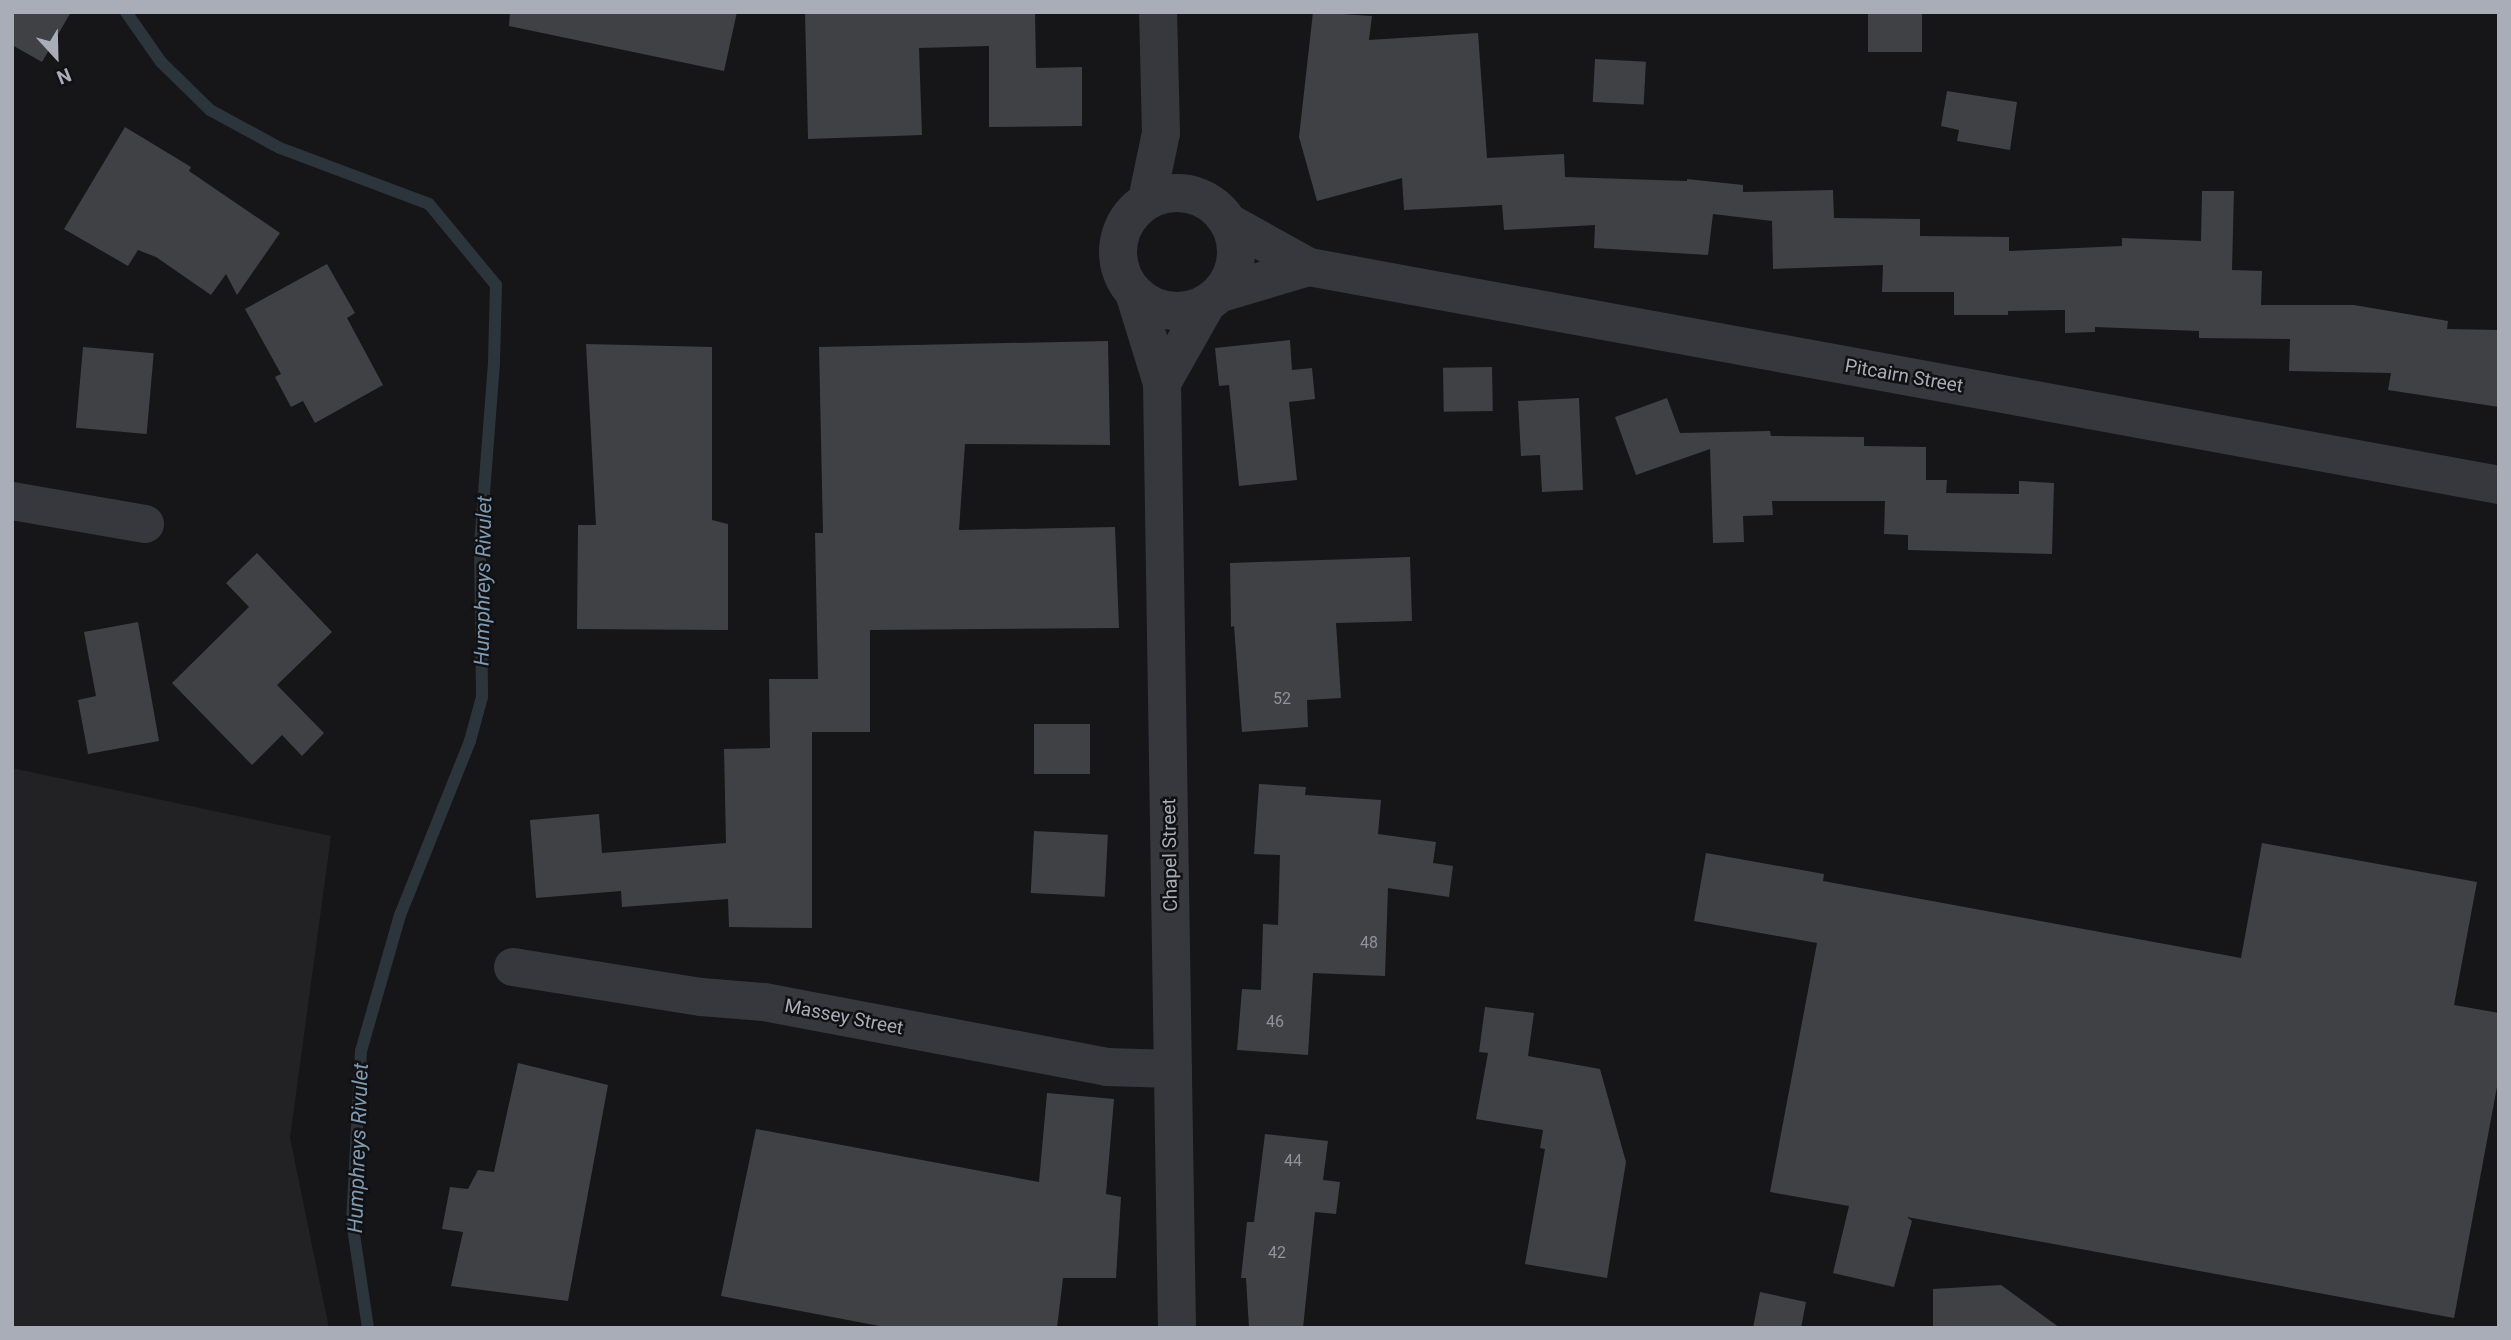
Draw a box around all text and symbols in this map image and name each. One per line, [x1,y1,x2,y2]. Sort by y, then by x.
north arrow [21,21,91,91]
text: N [54,63,75,89]
street label: Pitcairn Street [1843,354,1965,398]
water label: Humphreys Rivulet [469,496,497,666]
house number: 52 [1273,689,1291,709]
street label: Chapel Street [1158,798,1182,912]
house number: 48 [1360,933,1378,953]
street label: Massey Street [783,994,905,1040]
house number: 46 [1266,1012,1284,1032]
water label: Humphreys Rivulet [342,1063,374,1233]
house number: 44 [1284,1151,1302,1171]
house number: 42 [1268,1243,1286,1263]

